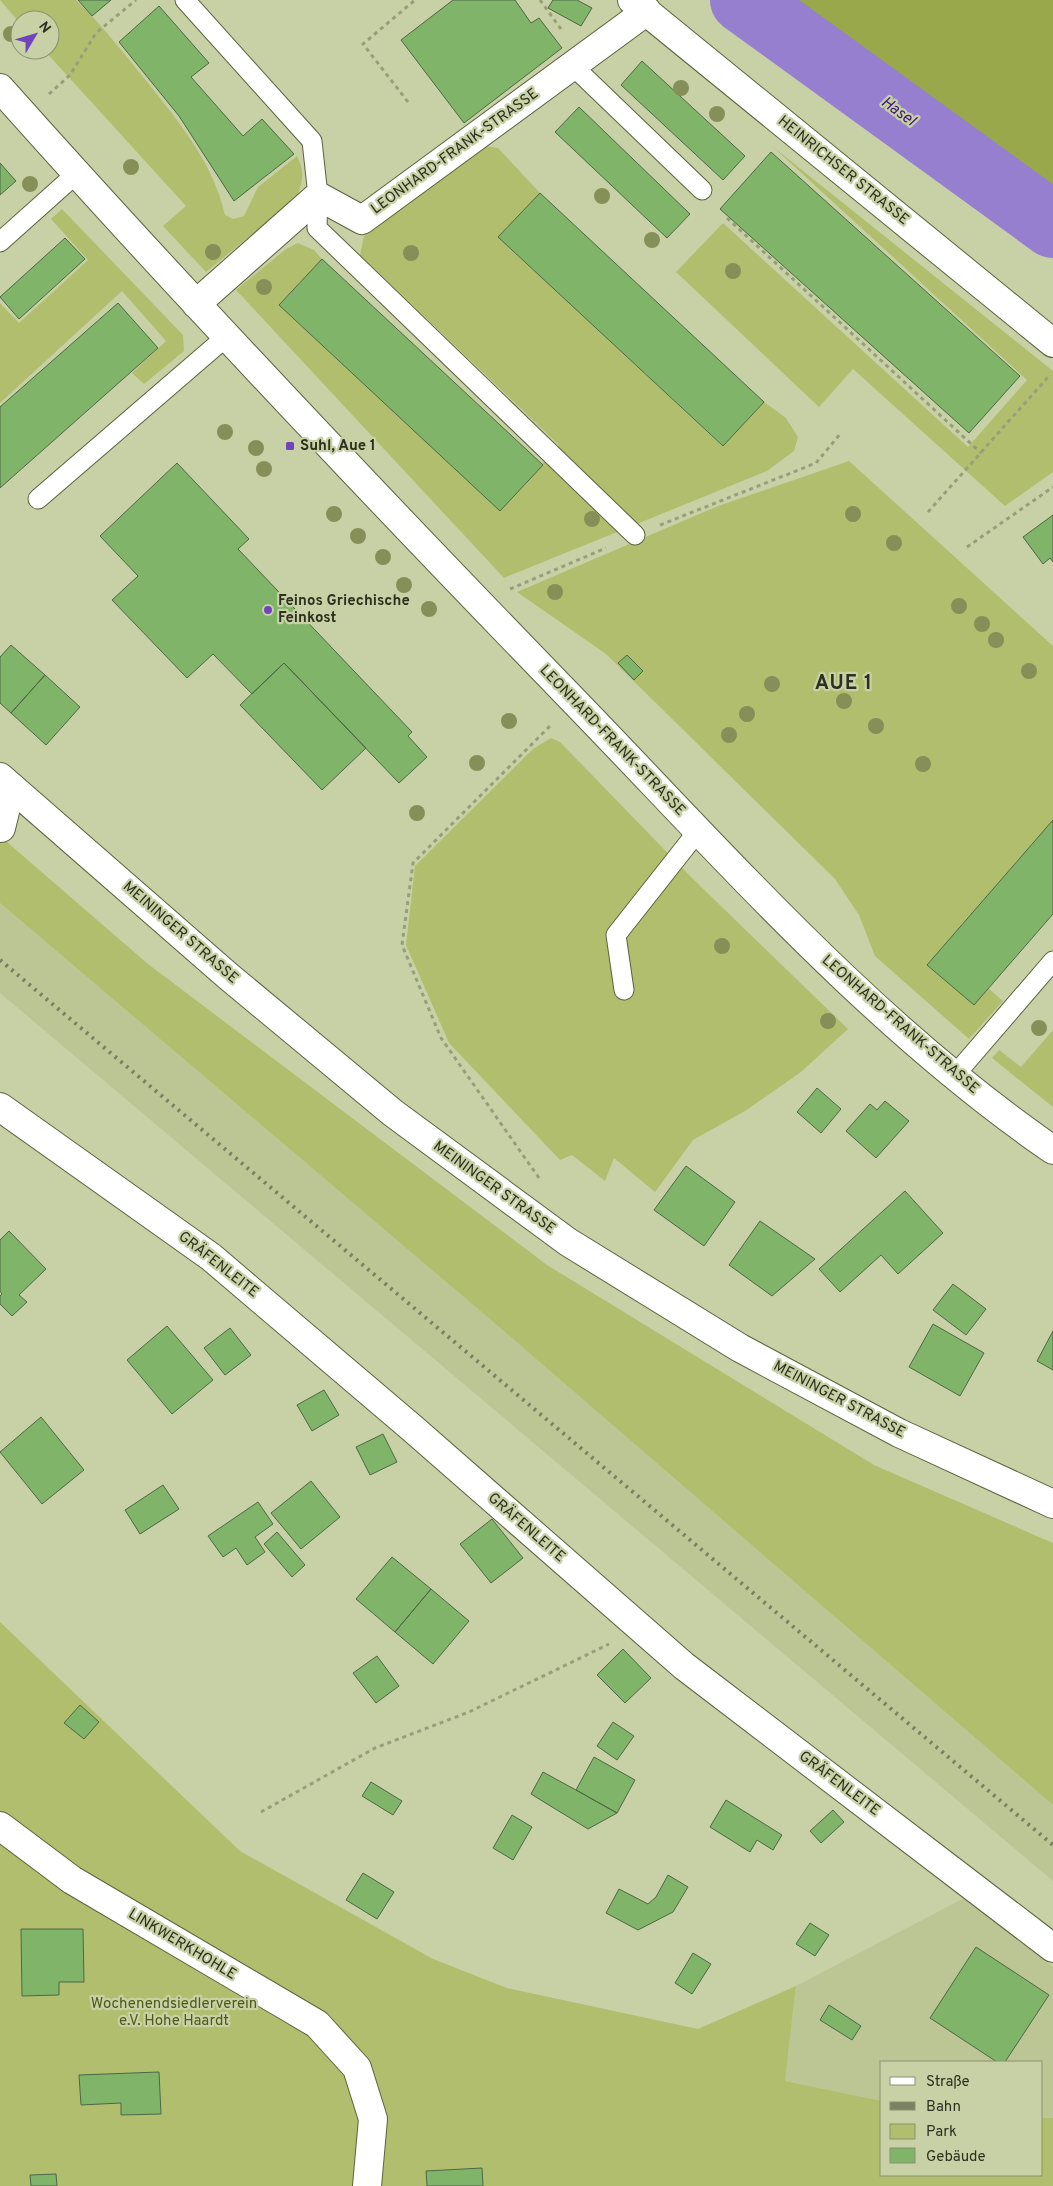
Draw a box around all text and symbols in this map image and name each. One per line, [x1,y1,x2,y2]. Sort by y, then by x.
north arrow [10,10,60,60]
text: N [34,19,54,37]
street label: LEONHARD-FRANK-STRASSE [368,85,542,219]
water label: Hasel [877,93,920,132]
street label: HEINRICHSER STRASSE [773,112,913,230]
place label: Suhl, Aue 1 [300,437,376,456]
marker: Suhl, Aue 1 [284,440,296,452]
place label: Feinos Griechische Feinkost [278,592,410,628]
marker: Feinos Griechische Feinkost [262,604,274,616]
street label: LEONHARD-FRANK-STRASSE [535,662,689,820]
district label: AUE 1 [815,671,873,697]
street label: MEININGER STRASSE [118,878,242,988]
street label: LEONHARD-FRANK-STRASSE [817,951,983,1099]
street label: MEININGER STRASSE [429,1137,559,1239]
street label: GRÄFENLEITE [174,1227,263,1302]
street label: MEININGER STRASSE [770,1357,908,1443]
street label: GRÄFENLEITE [483,1488,569,1567]
street label: GRÄFENLEITE [795,1746,884,1821]
street label: LINKWERKHOHLE [124,1905,240,1985]
park label: Wochenendsiedlerverein e.V. Hohe Haardt [91,1995,257,2031]
legend [880,2061,1043,2176]
text: Straße [926,2073,970,2092]
text: Bahn [926,2098,961,2117]
text: Park [926,2123,957,2142]
text: Gebäude [926,2148,986,2167]

